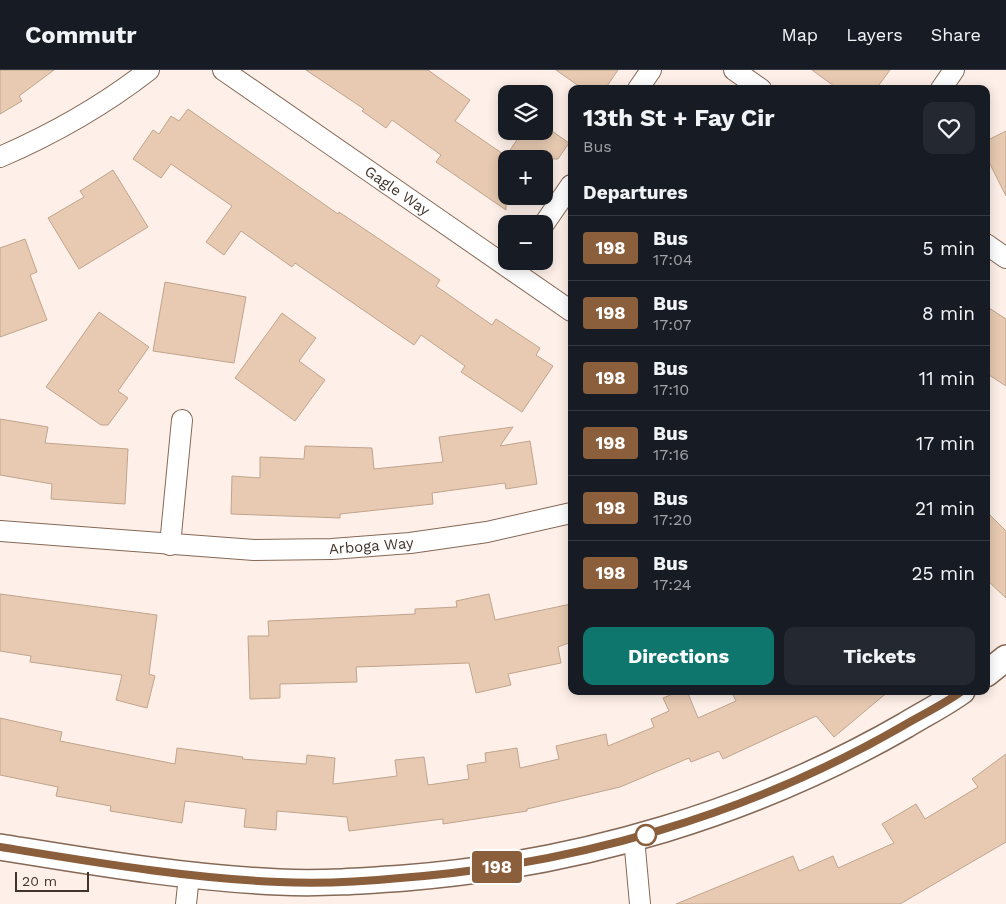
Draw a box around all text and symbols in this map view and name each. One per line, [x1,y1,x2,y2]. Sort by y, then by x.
text: Commutr [25,21,137,49]
text: Map [781,24,818,45]
text: Layers [846,24,903,45]
text: Share [931,24,981,45]
map controls [498,85,553,270]
button: layers [498,85,553,140]
button: heart [923,102,975,154]
text: 13th St + Fay Cir [583,104,775,132]
text: Bus [583,137,612,156]
button: + [498,150,553,205]
street label: Gagle Way [361,162,433,220]
text: Departures [583,181,688,204]
button: − [498,215,553,270]
text: Bus [653,227,688,250]
text: 198 [595,237,626,258]
text: 5 min [923,237,975,260]
text: 17:04 [653,250,693,269]
text: Bus [653,292,688,315]
text: 198 [595,302,626,323]
text: 8 min [922,302,975,325]
text: 17:07 [653,315,692,334]
text: Bus [653,357,688,380]
text: 198 [595,367,626,388]
text: 11 min [919,367,975,390]
text: 17:10 [653,380,689,399]
text: Bus [653,422,688,445]
text: 198 [595,432,626,453]
text: 17 min [916,432,975,455]
text: 17:16 [653,445,689,464]
text: Bus [653,487,688,510]
text: 198 [595,497,626,518]
text: 21 min [915,497,975,520]
text: 17:20 [653,510,692,529]
street label: Arboga Way [328,534,414,558]
text: Bus [653,552,688,575]
text: 198 [595,562,626,583]
text: 25 min [911,562,975,585]
text: 17:24 [653,575,692,594]
button: Directions [583,627,774,685]
button: Tickets [784,627,975,685]
unlabelled marker [635,824,657,846]
line badge: 198 [468,851,526,883]
text: 198 [482,856,512,877]
scale bar [15,869,89,892]
text: 20 m [22,873,57,889]

